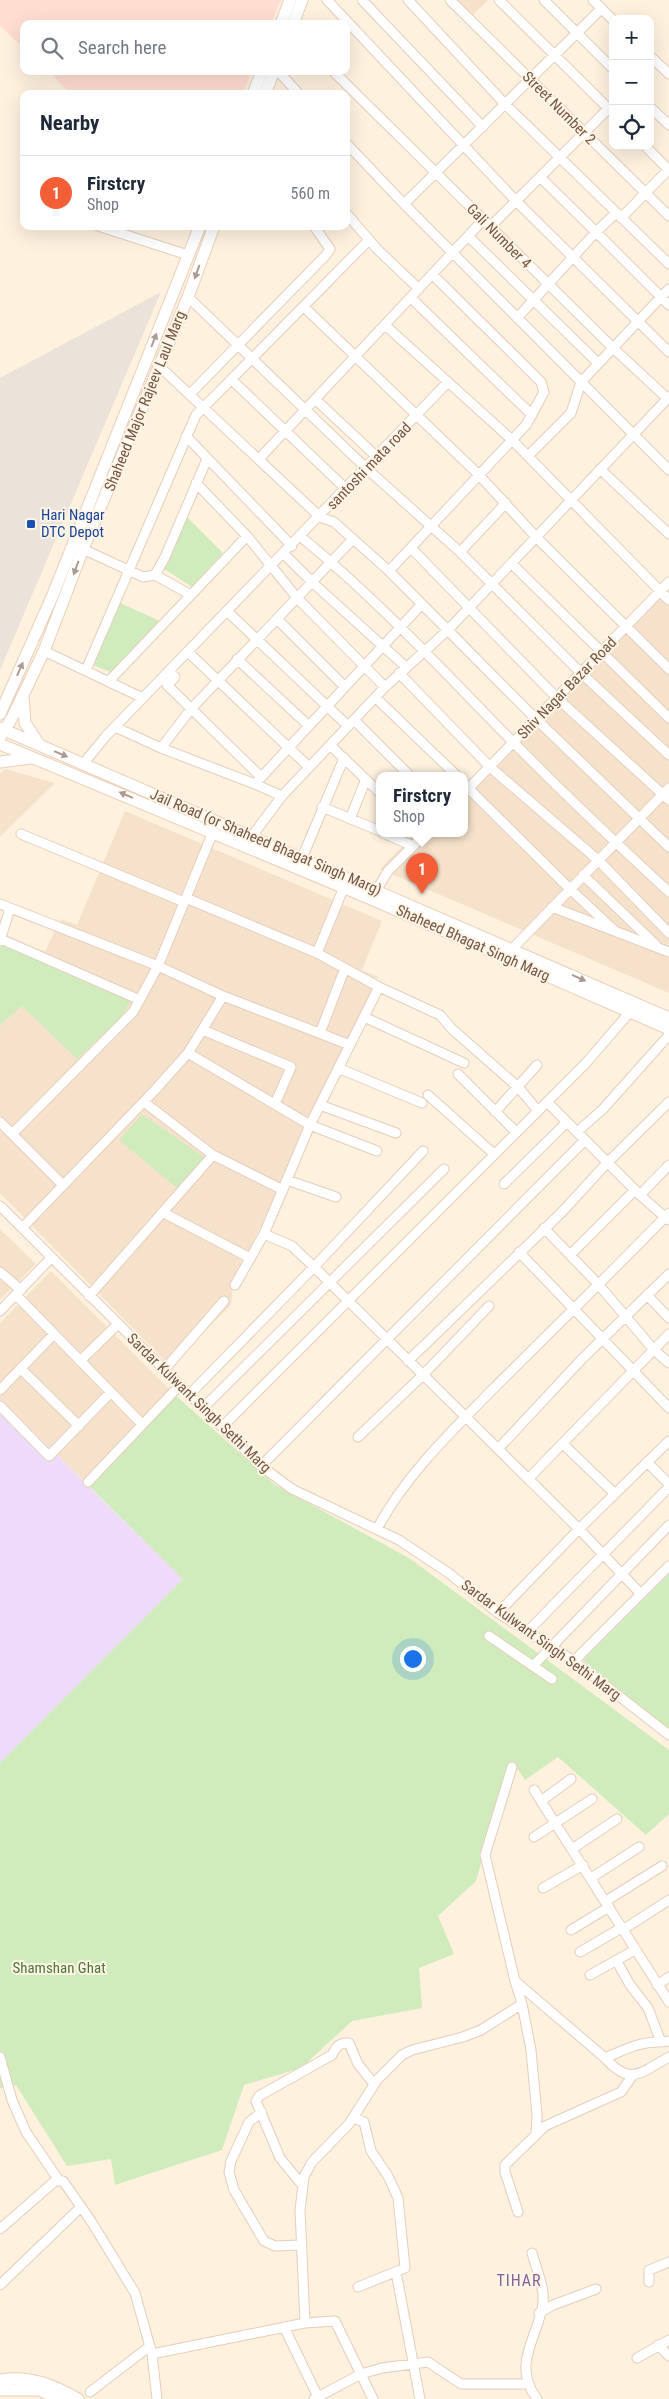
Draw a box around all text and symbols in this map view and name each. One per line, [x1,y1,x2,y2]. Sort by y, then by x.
map controls [609,15,654,150]
button: + [609,15,654,60]
search box [20,20,350,75]
icon: search [38,34,66,62]
text: Search here [78,36,166,59]
button: − [609,60,654,105]
street label: Street Number 2 [519,68,599,148]
button: locate [609,105,654,150]
text: Nearby [40,111,99,135]
text: Firstcry [87,172,145,195]
text: 1 [52,184,60,203]
text: 560 m [291,184,330,203]
text: Shop [87,195,119,214]
street label: Gali Number 4 [463,200,535,272]
one-way arrow [193,265,201,280]
street label: Shaheed Major Rajeev Laul Marg [101,308,189,494]
one-way arrow [151,333,158,348]
street label: santoshi mata road [323,419,415,513]
place label: Hari Nagar DTC Depot [41,506,105,541]
marker: Hari Nagar DTC Depot [25,518,37,530]
one-way arrow [72,561,80,576]
street label: Shiv Nagar Bazar Road [514,633,620,743]
one-way arrow [17,662,25,676]
one-way arrow [54,750,68,758]
popup [376,772,468,837]
text: Firstcry [393,784,451,807]
street label: Jail Road (or Shaheed Bhagat Singh Marg) [148,785,384,899]
one-way arrow [118,791,133,799]
text: Shop [393,807,425,826]
pin: 1 [406,853,438,894]
street label: Shaheed Bhagat Singh Marg [393,901,553,985]
one-way arrow [572,975,586,983]
street label: Sardar Kulwant Singh Sethi Marg [123,1329,275,1477]
street label: Sardar Kulwant Singh Sethi Marg [458,1576,624,1704]
your location [400,1646,426,1672]
park label: Shamshan Ghat [12,1959,106,1977]
district label: TIHAR [496,2271,542,2290]

